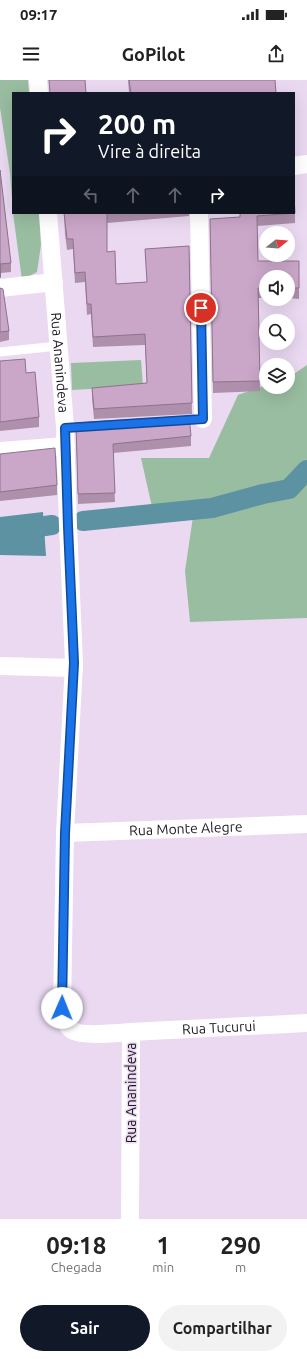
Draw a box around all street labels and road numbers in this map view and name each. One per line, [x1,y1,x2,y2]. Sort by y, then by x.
street label: Rua Ananindeva [48,312,72,413]
street label: Rua Monte Alegre [129,818,243,839]
street label: Rua Tucurui [182,1018,256,1037]
street label: Rua Ananindeva [123,1043,139,1143]

